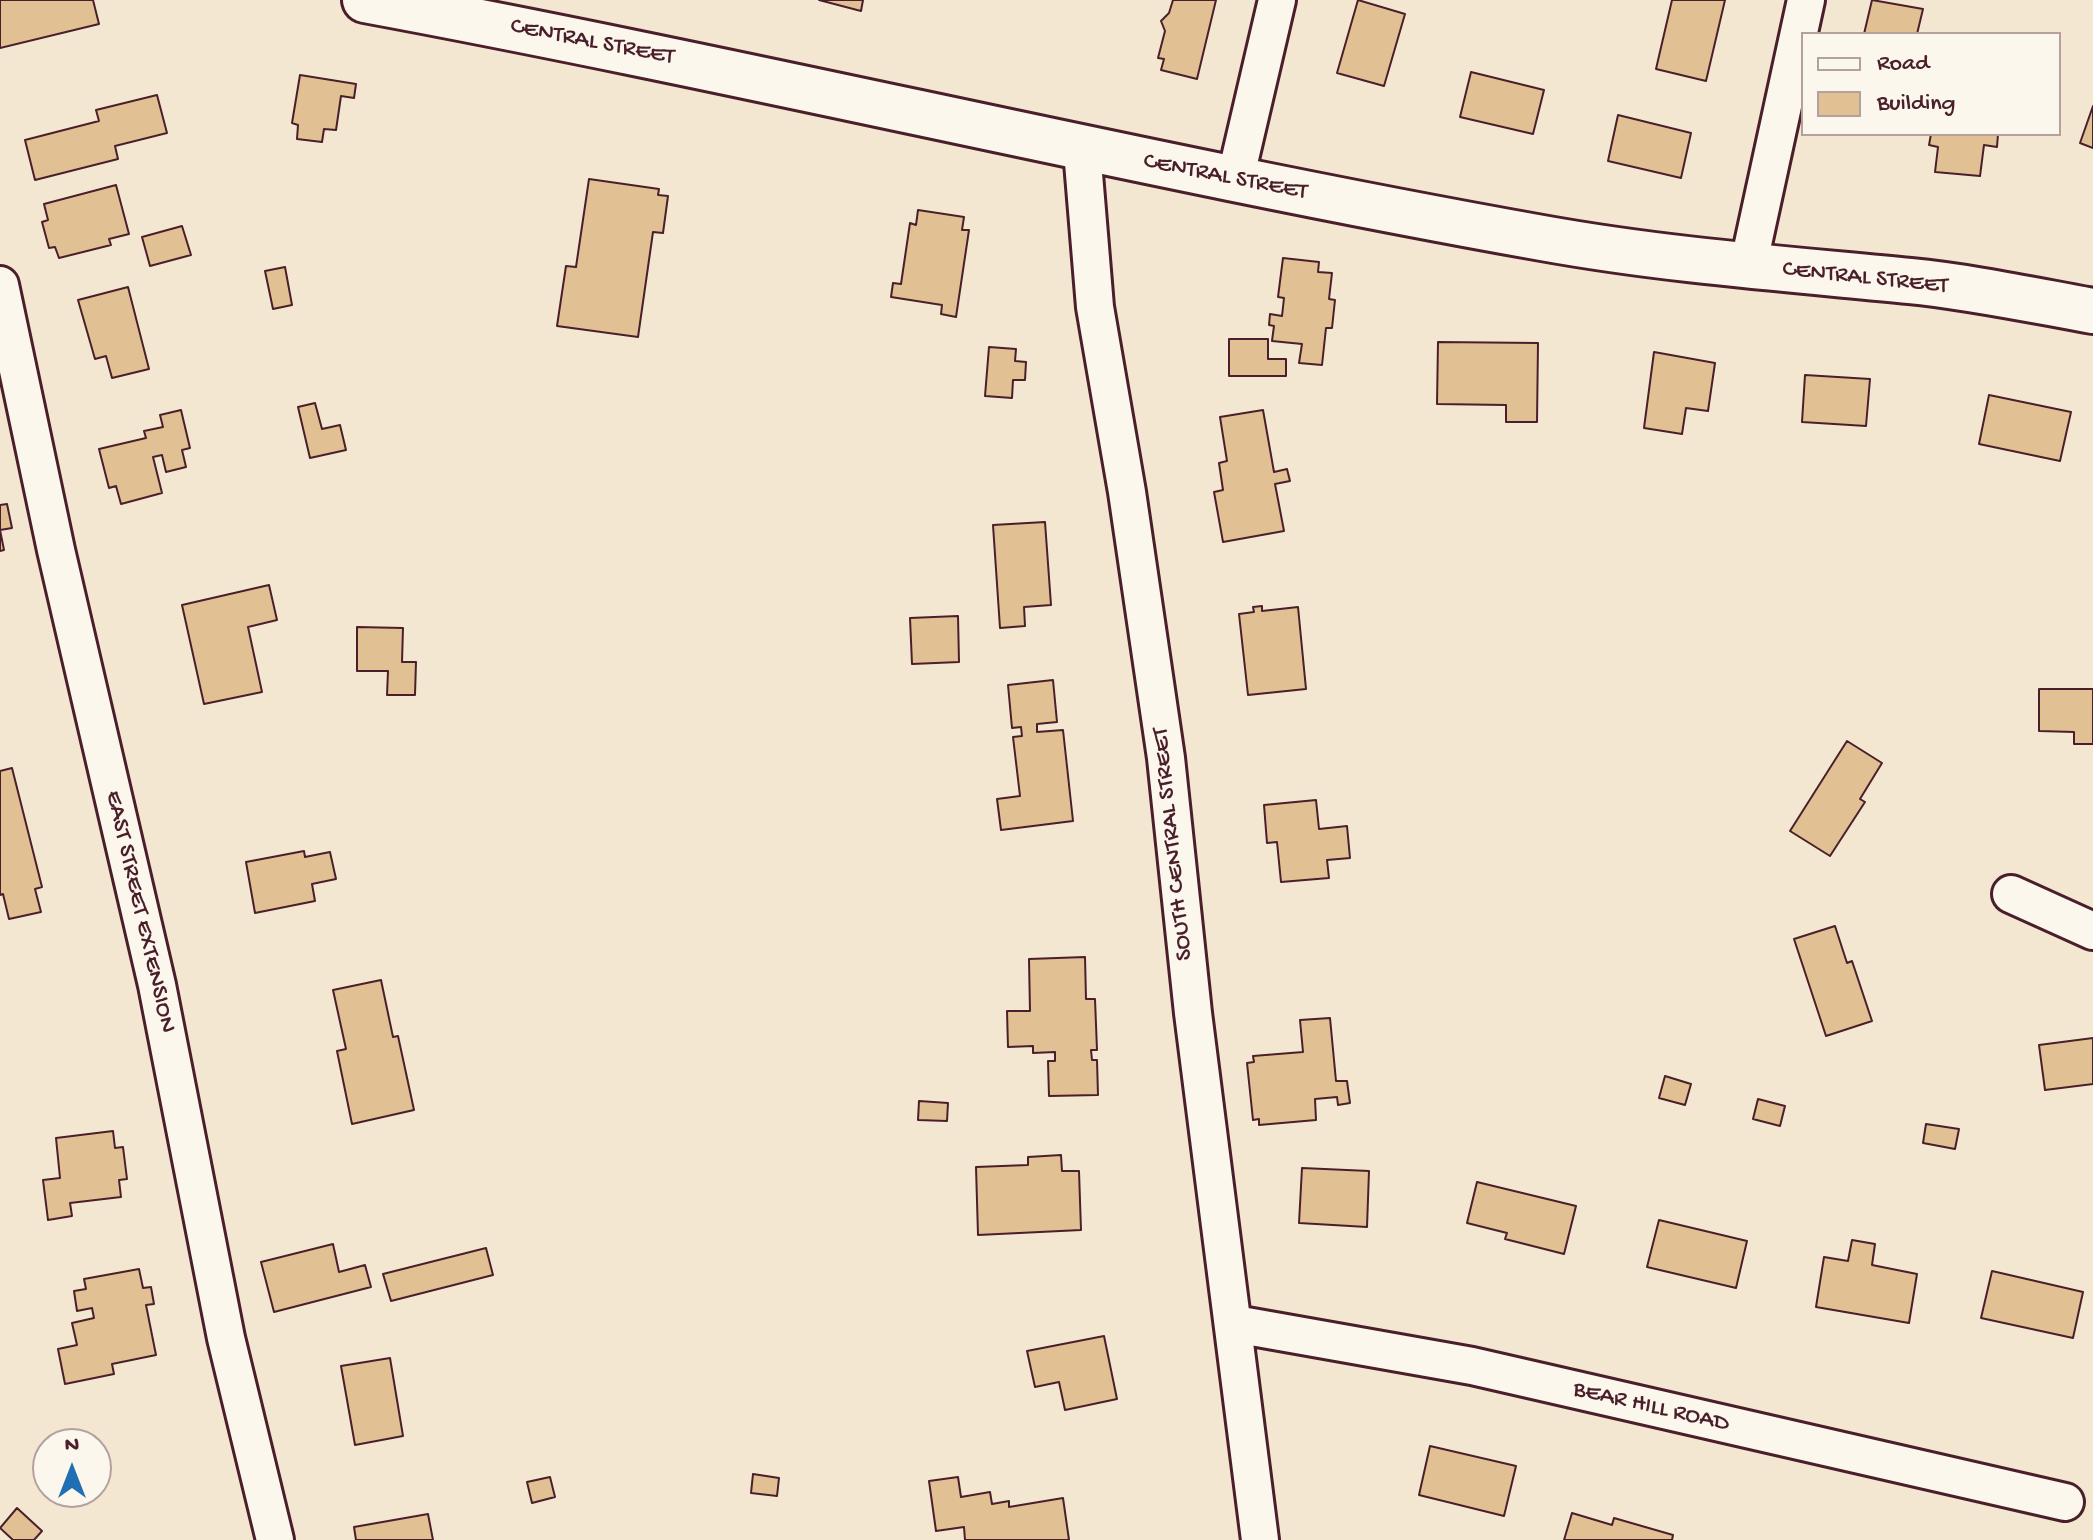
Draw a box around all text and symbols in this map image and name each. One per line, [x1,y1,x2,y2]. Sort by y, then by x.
street label: CENTRAL STREET [508,13,676,73]
legend [1801,32,2061,136]
text: Road [1877,50,1929,79]
text: Building [1877,90,1955,119]
street label: CENTRAL STREET [1141,148,1309,208]
street label: CENTRAL STREET [1781,256,1949,302]
street label: SOUTH CENTRAL STREET [1147,726,1201,962]
street label: EAST STREET EXTENSION [97,788,181,1036]
street label: BEAR HILL ROAD [1570,1376,1732,1440]
north arrow [32,1428,112,1508]
text: N [65,1433,79,1459]

